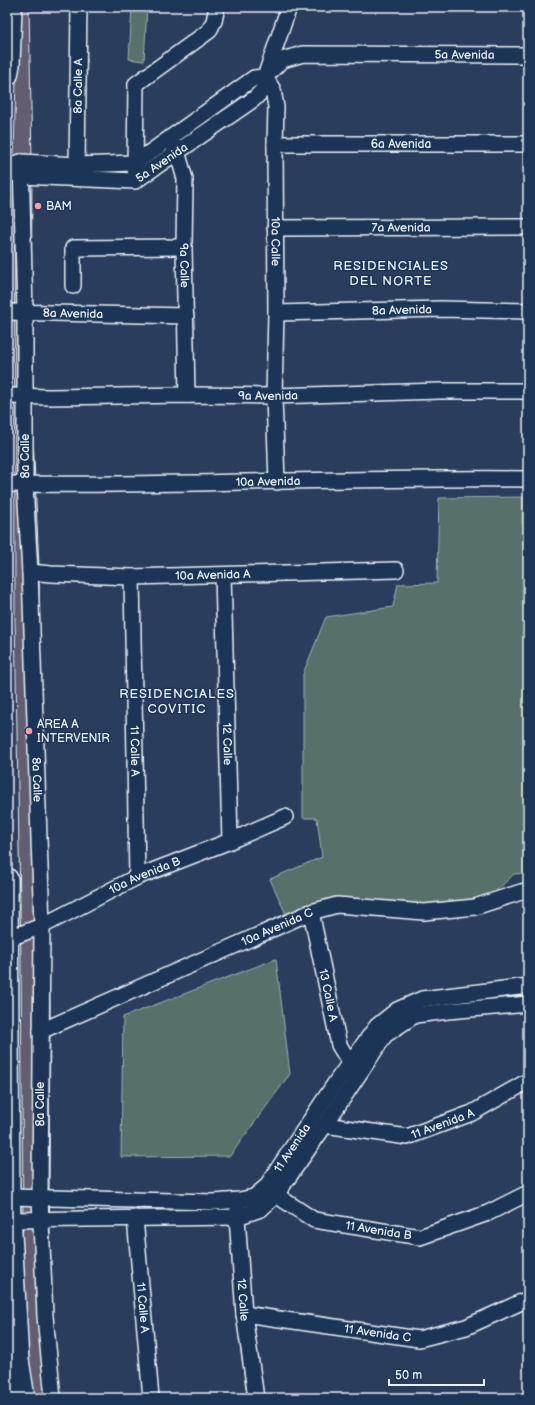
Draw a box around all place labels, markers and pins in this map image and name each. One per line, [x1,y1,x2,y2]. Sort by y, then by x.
place label: BAM [46,199,72,214]
marker: BAM [33,201,43,211]
place label: AREA A INTERVENIR [37,717,110,746]
marker: AREA A INTERVENIR [24,726,34,736]

